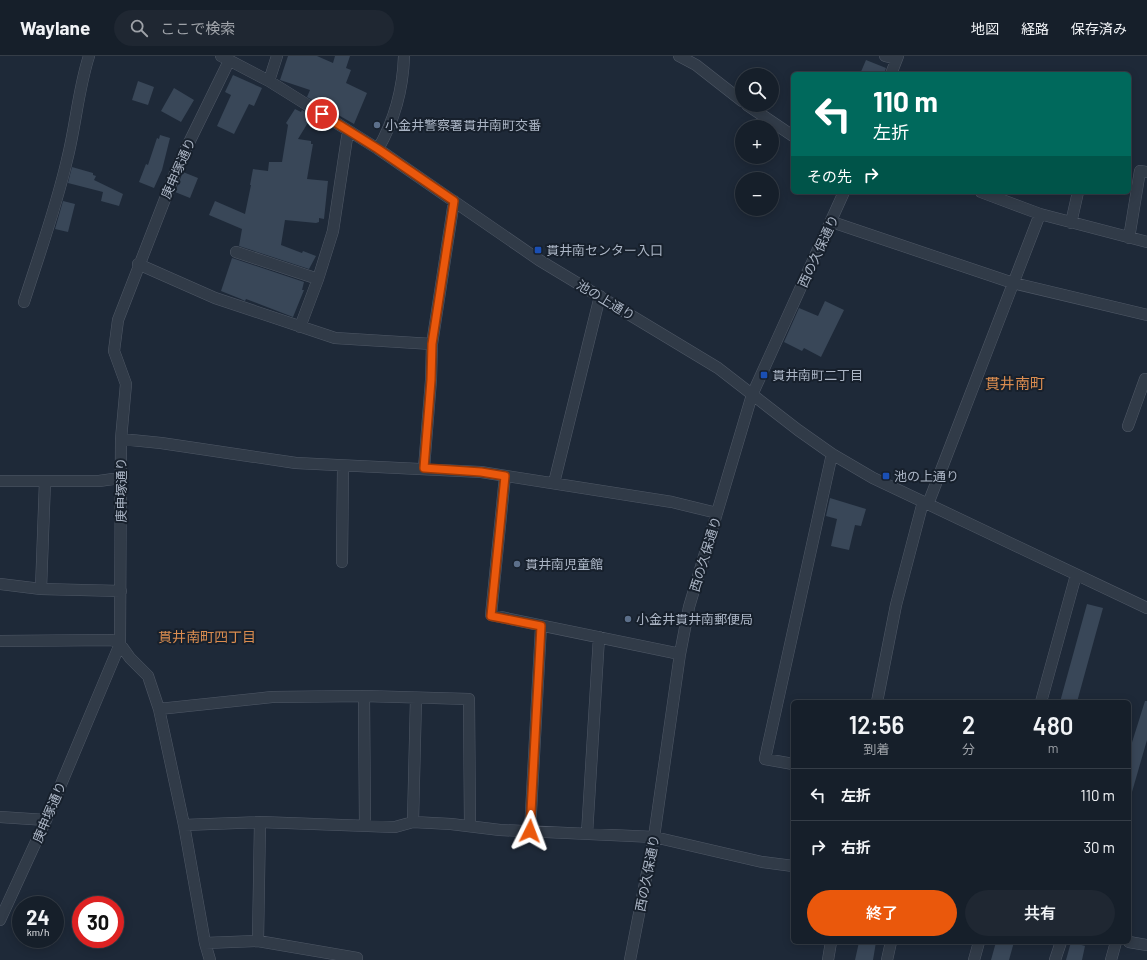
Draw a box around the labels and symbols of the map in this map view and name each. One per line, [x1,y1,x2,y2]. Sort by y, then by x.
pin [305,97,339,131]
place label: 小金井警察署貫井南町交番 [385,117,541,133]
marker: 小金井警察署貫井南町交番 [372,120,382,130]
street label: 庚申塚通り [157,135,199,201]
street label: 西の久保通り [794,212,842,290]
place label: 貫井南センター入口 [546,242,663,258]
marker: 貫井南センター入口 [533,245,543,255]
street label: 池の上通り [574,276,638,324]
place label: 貫井南町二丁目 [772,367,863,383]
marker: 貫井南町二丁目 [759,370,769,380]
district label: 貫井南町 [985,374,1045,392]
street label: 庚申塚通り [113,457,129,523]
place label: 池の上通り [894,468,959,484]
marker: 池の上通り [881,471,891,481]
street label: 西の久保通り [686,514,724,594]
place label: 貫井南児童館 [525,556,603,572]
marker: 貫井南児童館 [512,559,522,569]
place label: 小金井貫井南郵便局 [636,611,753,627]
marker: 小金井貫井南郵便局 [623,614,633,624]
district label: 貫井南町四丁目 [158,628,256,645]
street label: 庚申塚通り [29,779,69,845]
position arrow [509,810,551,852]
street label: 西の久保通り [632,833,662,913]
speed limit sign: 30 [72,896,124,948]

